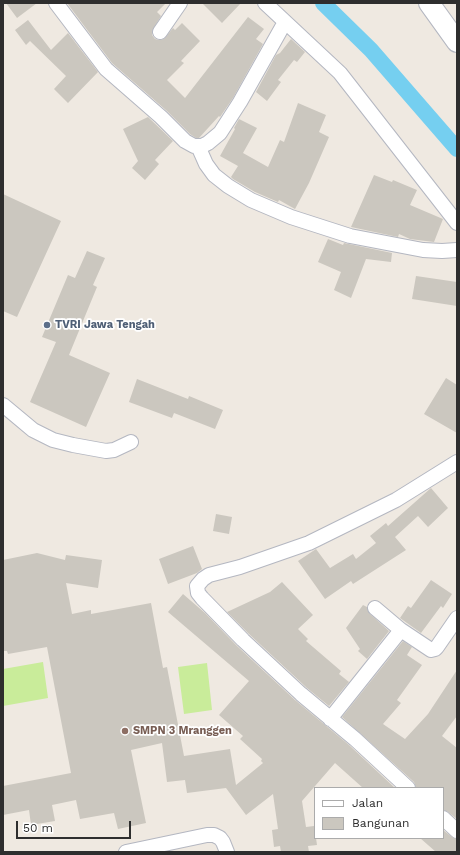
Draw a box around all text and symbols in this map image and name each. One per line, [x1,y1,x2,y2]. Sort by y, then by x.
place label: TVRI Jawa Tengah [55,318,155,332]
marker: TVRI Jawa Tengah [42,320,52,330]
place label: SMPN 3 Mranggen [133,724,232,738]
marker: SMPN 3 Mranggen [120,726,130,736]
legend [314,787,444,839]
text: Jalan [352,796,383,810]
scale bar [18,813,133,839]
text: Bangunan [352,816,410,830]
text: 50 m [23,821,53,835]

